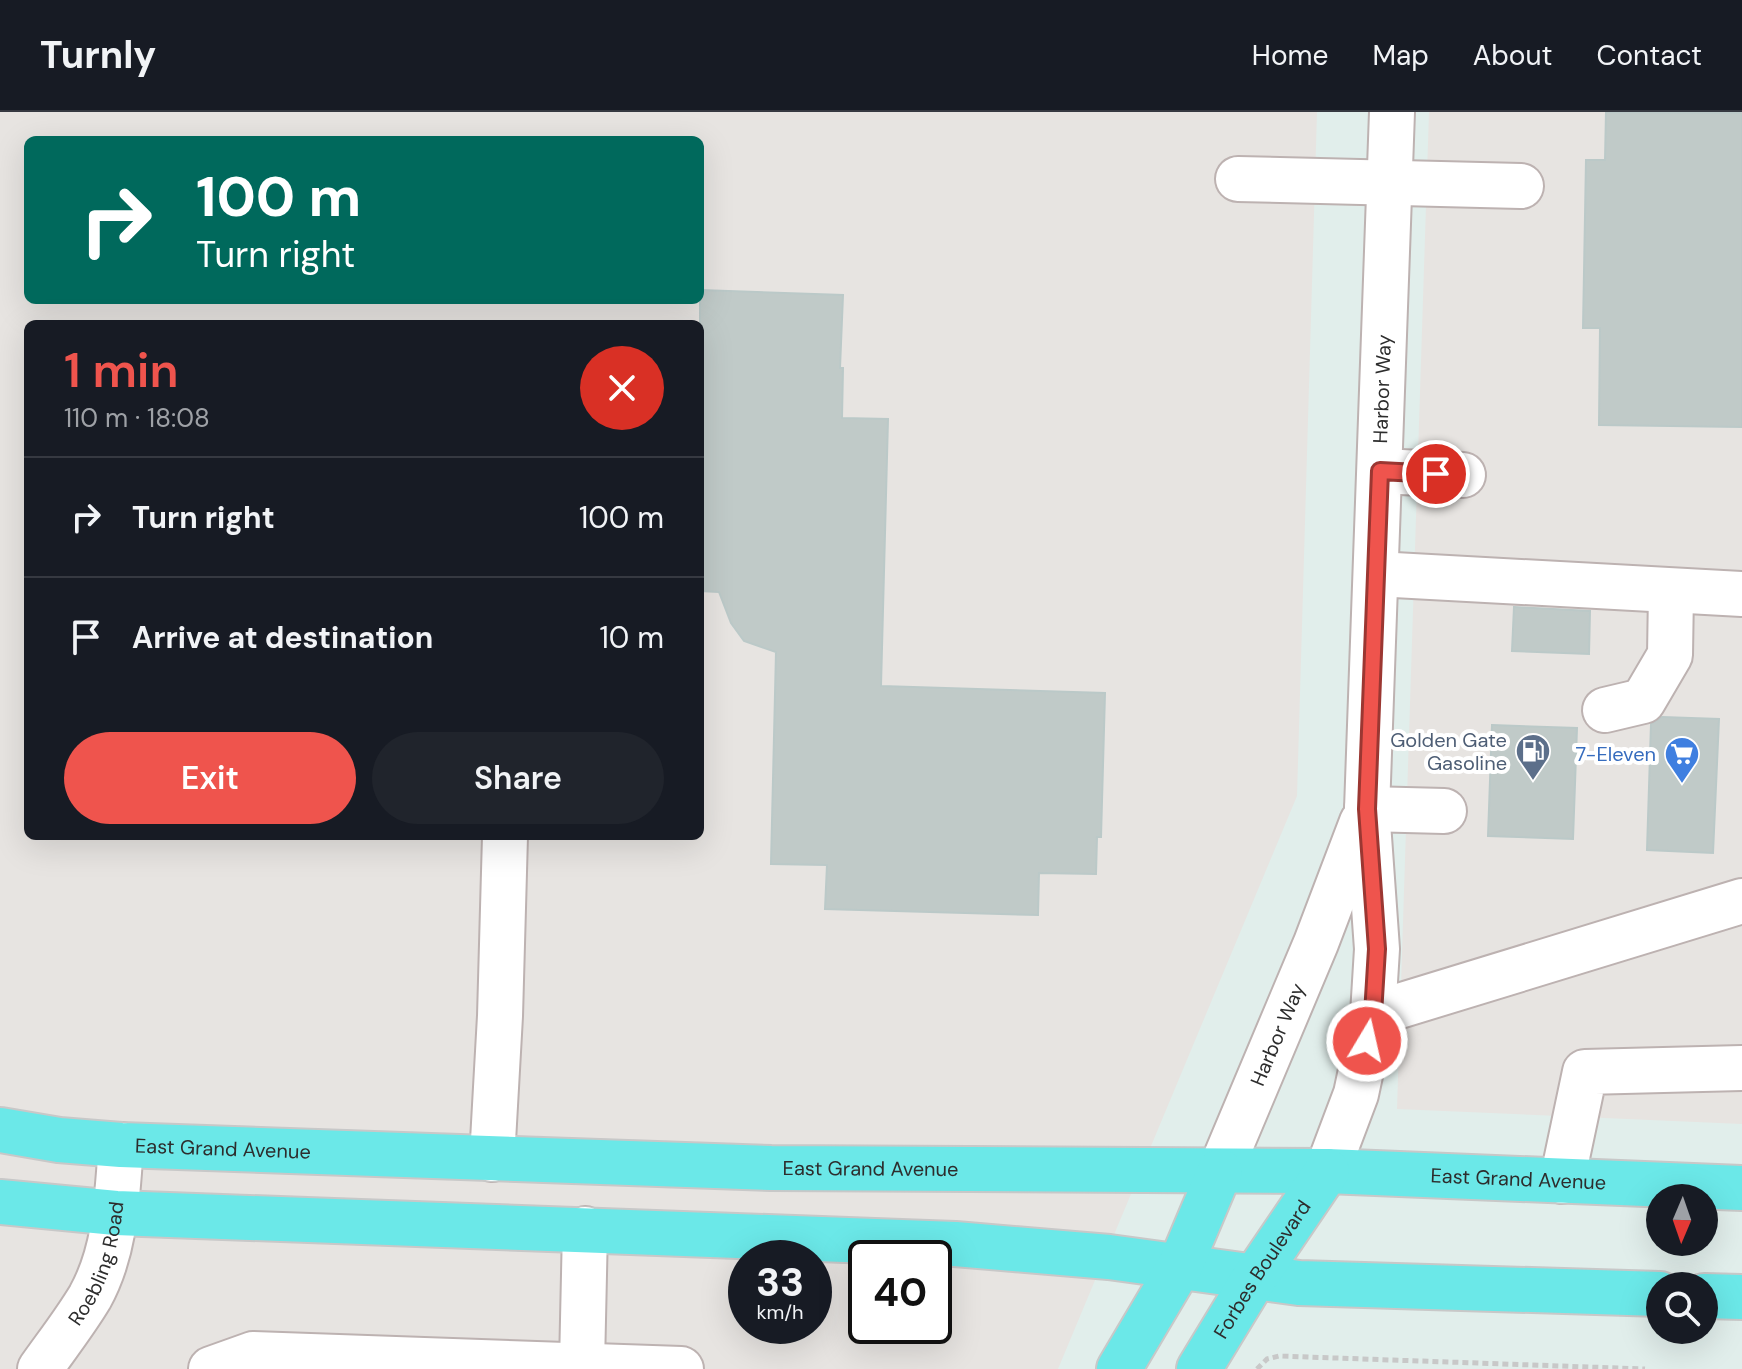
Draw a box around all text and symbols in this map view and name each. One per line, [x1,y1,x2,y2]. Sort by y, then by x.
text: Turnly [40,30,156,80]
text: Home [1252,37,1328,74]
text: Map [1372,37,1429,74]
text: About [1473,37,1552,74]
text: Contact [1596,37,1702,74]
text: 100 m [196,160,361,233]
icon: right [64,168,168,272]
text: Turn right [196,231,355,278]
street label: Harbor Way [1367,334,1397,444]
text: 1 min [64,339,179,402]
button: close [580,346,664,430]
text: 110 m · 18:08 [64,401,210,435]
pin [1402,440,1470,508]
icon: arrive [1414,452,1458,496]
icon: right [64,495,108,539]
text: Turn right [132,498,275,537]
text: 100 m [579,498,664,537]
icon: arrive [64,615,108,659]
text: Arrive at destination [132,618,433,657]
text: 10 m [599,618,664,657]
place label: Golden Gate Gasoline [1390,727,1507,776]
button: Exit [64,732,356,824]
button: Share [372,732,664,824]
fuel station icon: Golden Gate Gasoline [1514,732,1552,782]
supermarket icon: 7-Eleven [1663,735,1701,785]
place label: 7-Eleven [1576,741,1656,767]
street label: Harbor Way [1244,979,1311,1090]
position arrow [1325,999,1409,1083]
street label: East Grand Avenue [135,1133,311,1165]
street label: East Grand Avenue [783,1155,959,1182]
street label: East Grand Avenue [1430,1162,1607,1195]
north arrow [1646,1184,1718,1256]
map controls [1646,1184,1718,1344]
street label: Forbes Boulevard [1208,1195,1317,1343]
street label: Roebling Road [62,1200,129,1330]
speed limit sign: 40 [848,1240,952,1344]
text: 33 [756,1256,804,1308]
button: search [1646,1272,1718,1344]
text: km/h [756,1299,804,1325]

